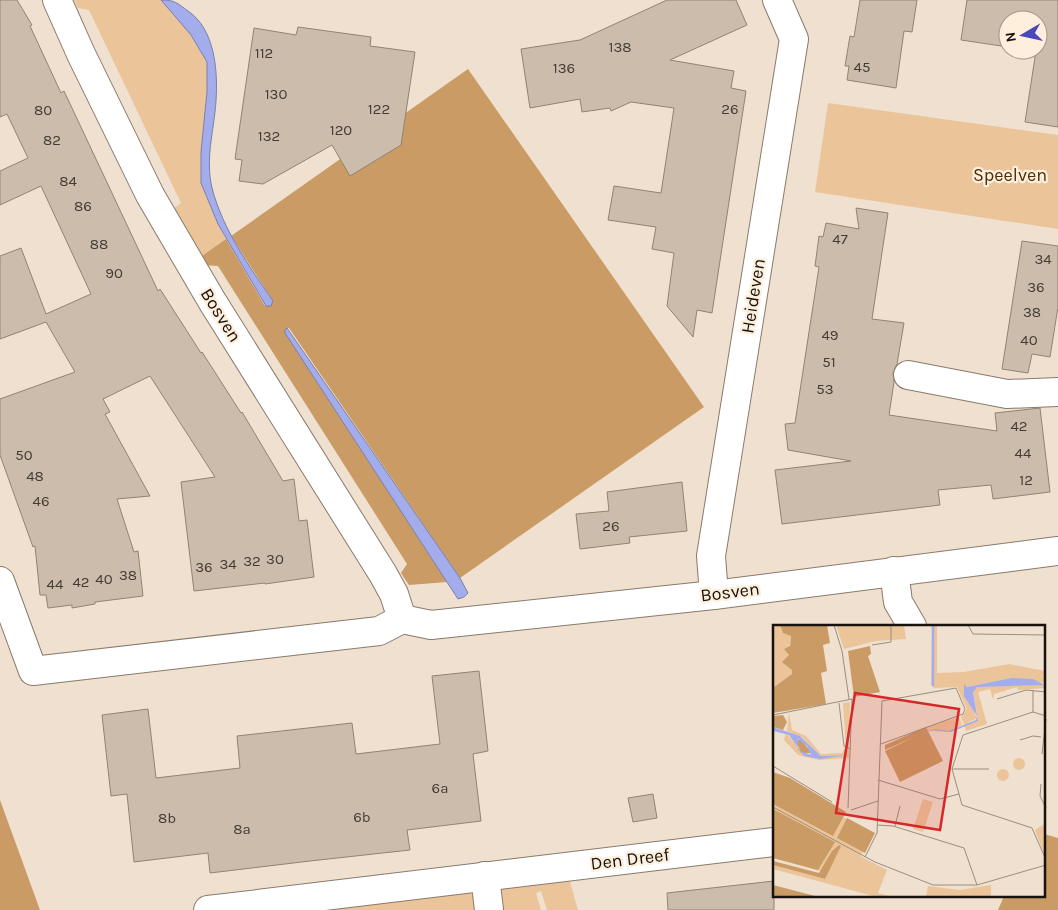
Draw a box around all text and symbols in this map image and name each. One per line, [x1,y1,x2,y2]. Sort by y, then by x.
north arrow [998,10,1048,60]
text: N [1001,31,1020,43]
house number: 138 [608,38,632,56]
house number: 112 [255,44,273,62]
house number: 45 [854,58,870,76]
house number: 136 [553,59,575,77]
house number: 130 [265,85,287,103]
house number: 122 [368,100,390,118]
house number: 26 [721,100,739,118]
house number: 80 [34,101,52,119]
house number: 120 [330,121,352,139]
house number: 132 [258,127,280,145]
house number: 82 [43,131,61,149]
park label: Speelven [973,164,1047,186]
house number: 84 [59,172,77,190]
house number: 86 [74,197,92,215]
house number: 47 [832,230,848,248]
house number: 88 [90,235,108,253]
house number: 34 [1034,250,1052,268]
street label: Heideven [736,257,770,335]
house number: 90 [105,264,123,282]
house number: 36 [1027,278,1045,296]
street label: Bosven [196,284,246,346]
house number: 38 [1023,303,1041,321]
house number: 49 [821,326,839,344]
house number: 40 [1020,331,1038,349]
house number: 51 [822,353,836,371]
house number: 53 [816,380,834,398]
house number: 42 [1010,417,1028,435]
house number: 44 [1015,444,1032,462]
house number: 50 [15,446,33,464]
house number: 48 [26,467,44,485]
house number: 12 [1019,471,1033,489]
house number: 46 [33,492,49,510]
house number: 26 [602,517,620,535]
house number: 30 [266,550,284,568]
house number: 32 [243,552,261,570]
house number: 34 [219,555,237,573]
house number: 36 [195,558,213,576]
house number: 38 [119,566,137,584]
house number: 40 [95,570,113,588]
house number: 42 [72,573,90,591]
house number: 44 [47,575,64,593]
street label: Bosven [699,577,761,607]
inset map [773,625,1046,898]
house number: 6a [432,779,448,797]
house number: 6b [353,808,371,826]
house number: 8b [158,809,176,827]
house number: 8a [233,820,251,838]
street label: Den Dreef [589,843,672,875]

